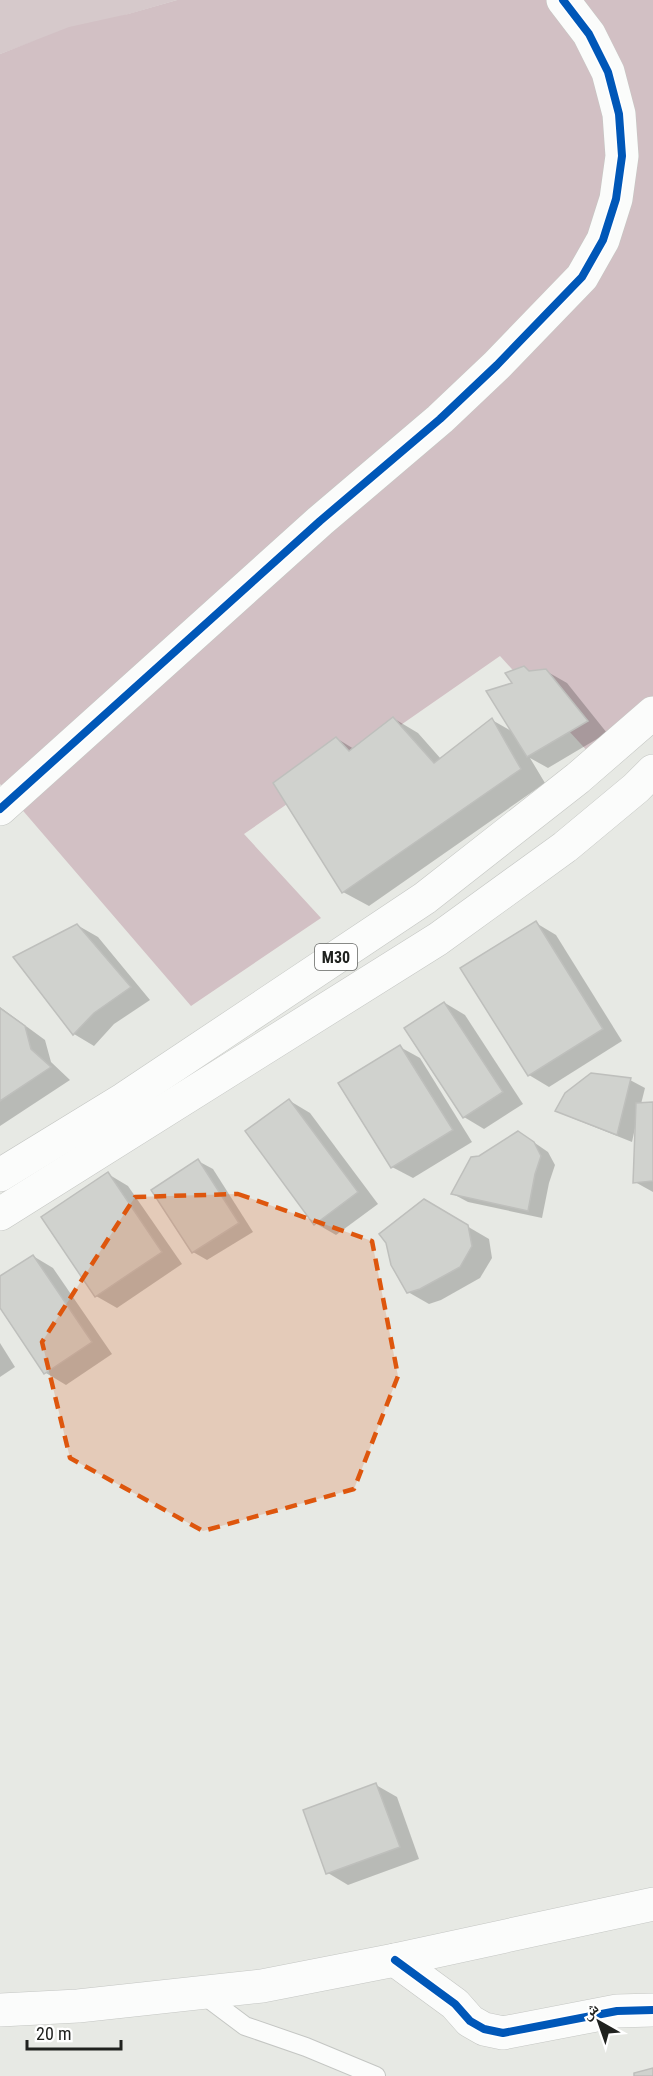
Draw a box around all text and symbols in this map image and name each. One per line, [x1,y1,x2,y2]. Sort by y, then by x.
road number: M30 [315,944,357,970]
north arrow [569,1992,629,2052]
text: ش [577,1998,602,2024]
scale bar [27,2013,122,2051]
text: 20 m [36,2023,71,2044]

